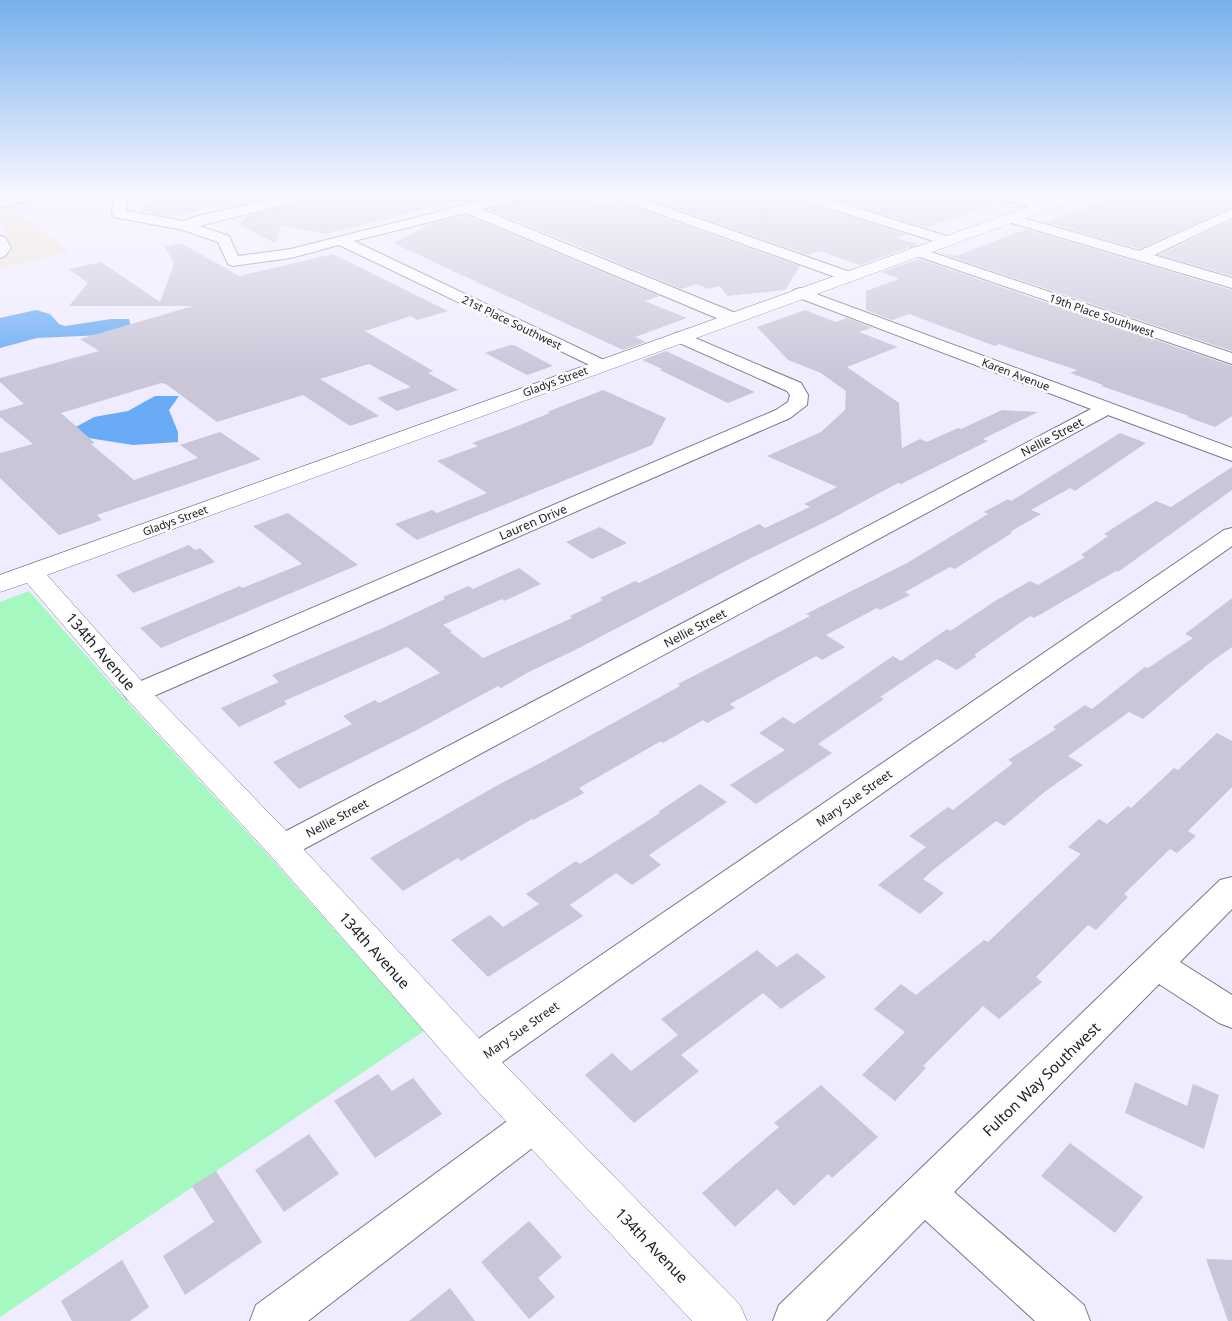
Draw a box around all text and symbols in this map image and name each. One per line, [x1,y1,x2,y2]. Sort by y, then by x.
street label: 19th Place Southwest [1047,290,1157,340]
street label: 21st Place Southwest [460,291,564,353]
street label: Karen Avenue [980,354,1052,394]
street label: Gladys Street [520,362,590,400]
street label: Nellie Street [1018,413,1087,461]
street label: Lauren Drive [496,500,570,544]
street label: Gladys Street [140,501,210,539]
street label: Nellie Street [661,604,730,652]
street label: 134th Avenue [62,608,140,694]
street label: Mary Sue Street [813,765,896,831]
street label: Nellie Street [303,794,372,842]
street label: 134th Avenue [335,907,415,993]
street label: Mary Sue Street [480,997,563,1063]
street label: Fulton Way Southwest [978,1017,1105,1140]
street label: 134th Avenue [611,1203,693,1287]

